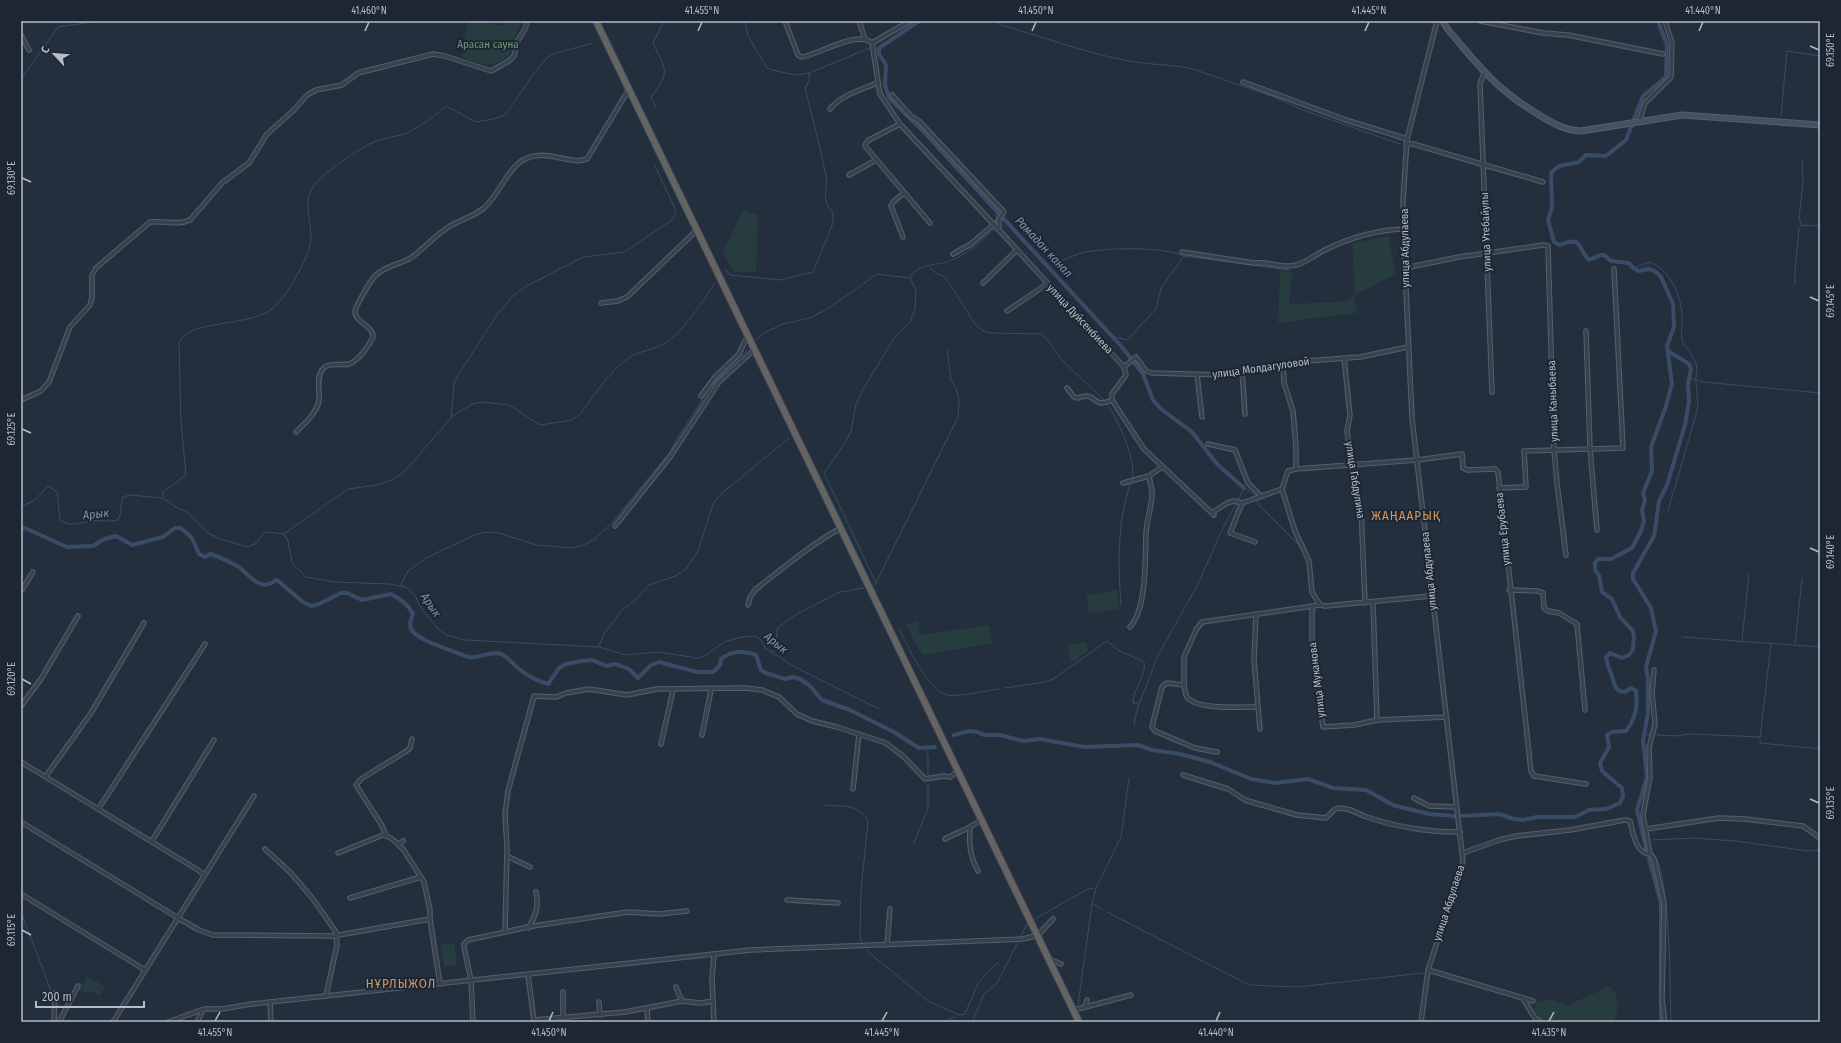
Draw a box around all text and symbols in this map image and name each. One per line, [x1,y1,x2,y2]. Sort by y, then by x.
text: 41.460°N [351,5,387,17]
text: 41.455°N [685,5,719,17]
text: 41.450°N [1018,5,1054,17]
text: 41.445°N [1352,5,1386,17]
text: 41.440°N [1685,5,1721,17]
text: 69.150°E [1825,33,1837,67]
north arrow [34,34,74,74]
park label: Арасан сауна [457,38,519,51]
text: С [38,44,53,55]
text: 69.130°E [6,161,18,195]
street label: улица Утебайулы [1478,192,1494,272]
street label: улица Абдулаева [1398,208,1412,288]
water label: Рамадан канал [1012,214,1076,280]
street label: улица Дуйсенбиева [1044,281,1116,357]
text: 69.145°E [1825,284,1837,318]
street label: улица Молдагуловой [1212,355,1310,381]
street label: улица Каныбаева [1545,360,1561,442]
text: 69.125°E [6,412,18,446]
street label: улица Габдулина [1342,440,1368,520]
street label: улица Ерубаева [1493,492,1513,566]
water label: Арык [81,506,110,522]
district label: ЖАҢААРЫҚ [1371,508,1441,523]
street label: улица Абдулаева [1418,531,1440,611]
text: 69.140°E [1825,535,1837,569]
water label: Арык [417,589,444,620]
water label: Арык [761,629,791,657]
street label: улица Муканова [1306,642,1328,718]
text: 69.120°E [6,662,18,696]
text: 69.135°E [1825,786,1837,820]
street label: улица Абдулаева [1431,863,1467,943]
text: 69.115°E [6,914,18,946]
district label: НҰРЛЫЖОЛ [366,976,436,991]
scale bar [36,983,144,1009]
text: 200 m [42,990,72,1004]
text: 41.455°N [198,1027,232,1039]
text: 41.450°N [531,1027,567,1039]
text: 41.445°N [865,1027,899,1039]
text: 41.440°N [1198,1027,1234,1039]
text: 41.435°N [1532,1027,1566,1039]

